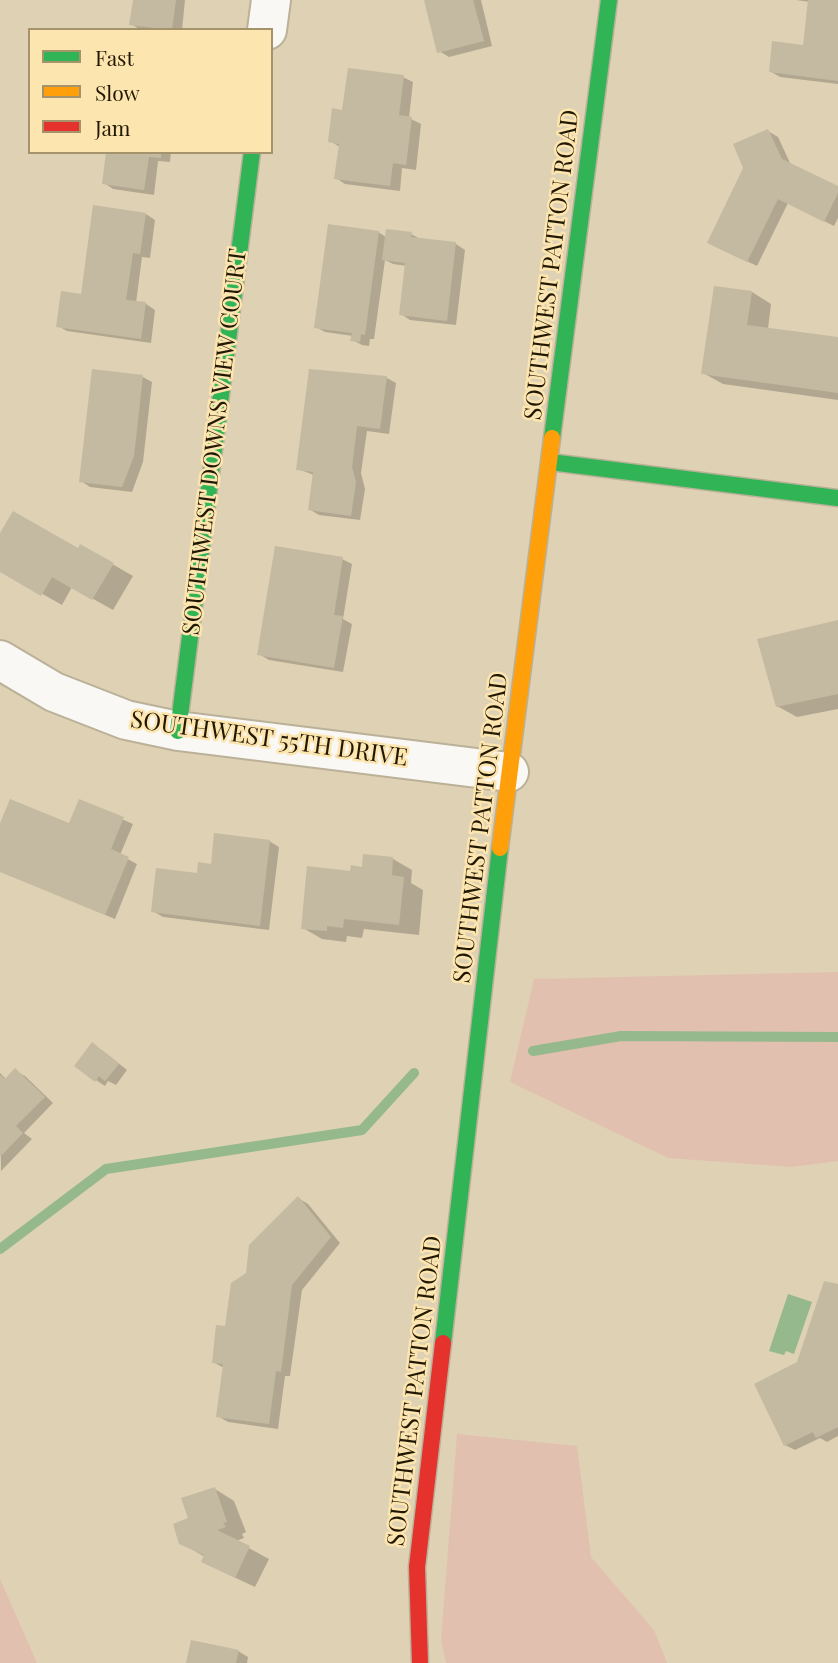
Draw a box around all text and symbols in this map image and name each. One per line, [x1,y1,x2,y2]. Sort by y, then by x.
legend [28,28,273,154]
text: Fast [95,43,134,71]
text: Slow [95,78,140,106]
street label: SOUTHWEST PATTON ROAD [519,108,585,422]
text: Jam [95,113,131,141]
street label: SOUTHWEST DOWNS VIEW COURT [177,247,253,637]
street label: SOUTHWEST PATTON ROAD [448,671,514,985]
street label: SOUTHWEST 55TH DRIVE [128,705,410,773]
street label: SOUTHWEST PATTON ROAD [382,1234,448,1548]

